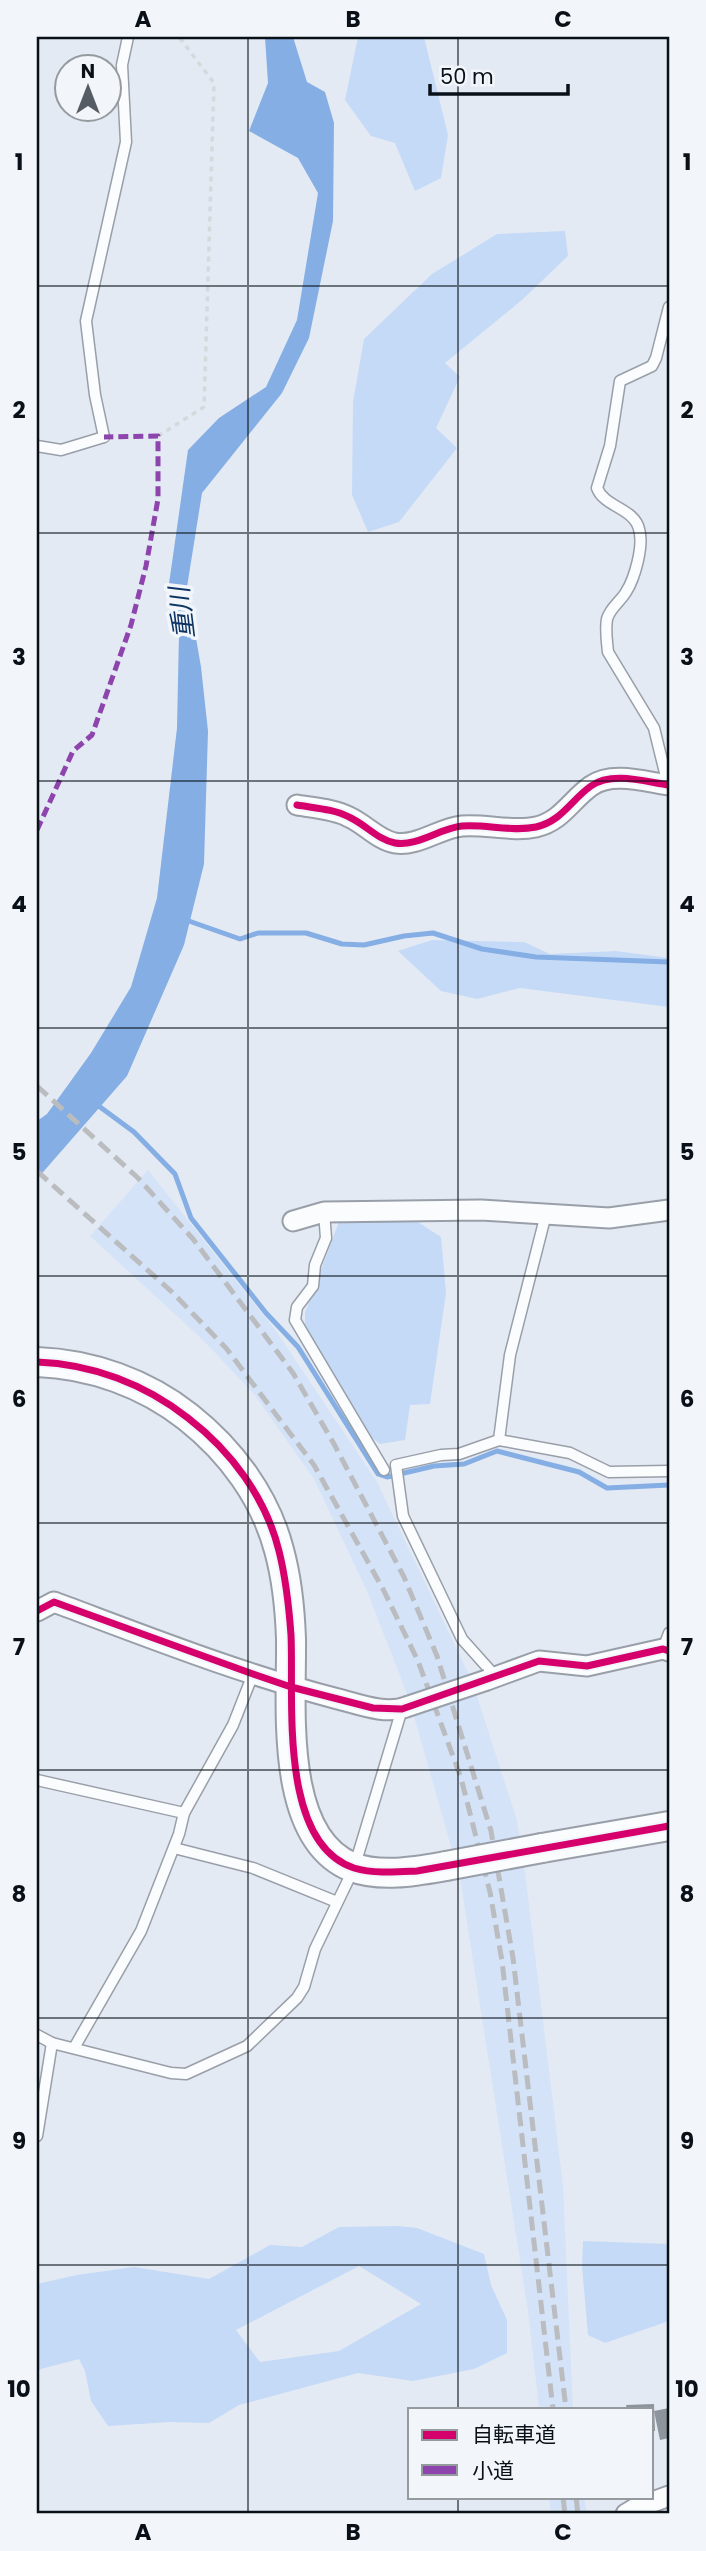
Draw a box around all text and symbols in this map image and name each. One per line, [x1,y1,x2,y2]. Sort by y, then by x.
text: A [135,3,152,35]
text: B [345,3,361,35]
text: C [554,3,572,35]
north arrow [52,52,122,122]
scale bar [430,52,568,96]
text: N [81,58,95,85]
text: 50 m [440,62,494,91]
text: 1 [15,146,23,178]
text: 1 [683,146,691,178]
text: 2 [12,394,26,426]
text: 2 [680,394,694,426]
water label: 重川 [161,582,203,641]
text: 3 [12,641,26,673]
text: 3 [680,641,694,673]
text: 4 [11,888,27,920]
text: 4 [679,888,695,920]
text: 5 [12,1136,26,1168]
text: 5 [680,1136,694,1168]
text: 6 [12,1383,26,1415]
text: 6 [680,1383,694,1415]
text: 7 [13,1631,25,1663]
text: 7 [681,1631,693,1663]
text: 8 [12,1878,26,1910]
text: 8 [680,1878,694,1910]
text: 9 [12,2125,26,2157]
text: 9 [680,2125,694,2157]
text: 10 [7,2373,31,2405]
text: 10 [675,2373,699,2405]
legend [408,2408,654,2498]
text: 自転車道 [472,2420,556,2449]
text: 小道 [472,2456,514,2485]
text: A [135,2516,152,2548]
text: B [345,2516,361,2548]
text: C [554,2516,572,2548]

